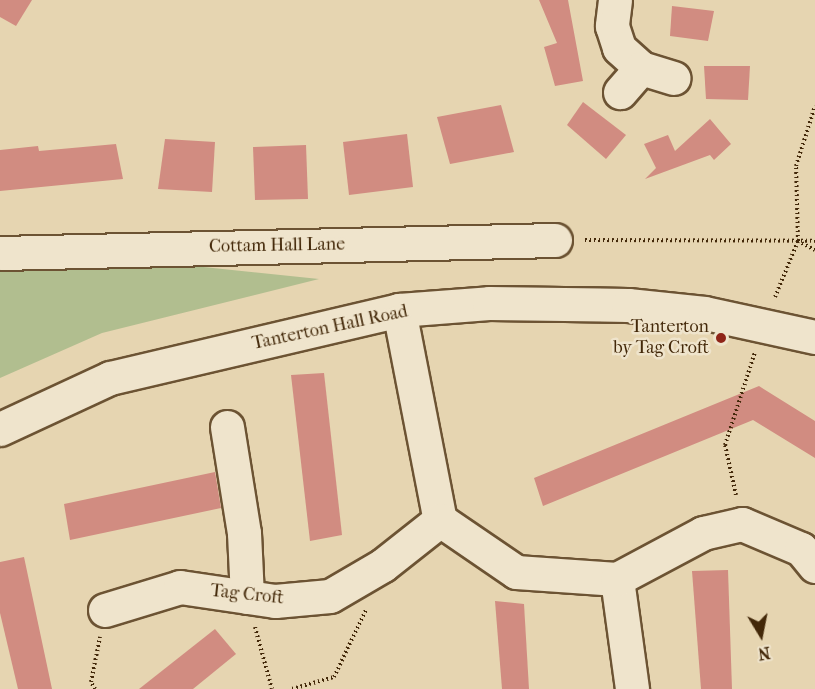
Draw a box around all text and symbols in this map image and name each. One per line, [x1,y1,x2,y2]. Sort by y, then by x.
street label: Cottam Hall Lane [209,234,345,258]
street label: Tanterton Hall Road [250,301,410,355]
place label: Tanterton by Tag Croft [613,317,709,360]
marker: Tanterton by Tag Croft [714,331,728,345]
street label: Tag Croft [209,580,285,610]
north arrow [731,605,791,665]
text: N [757,643,772,664]

